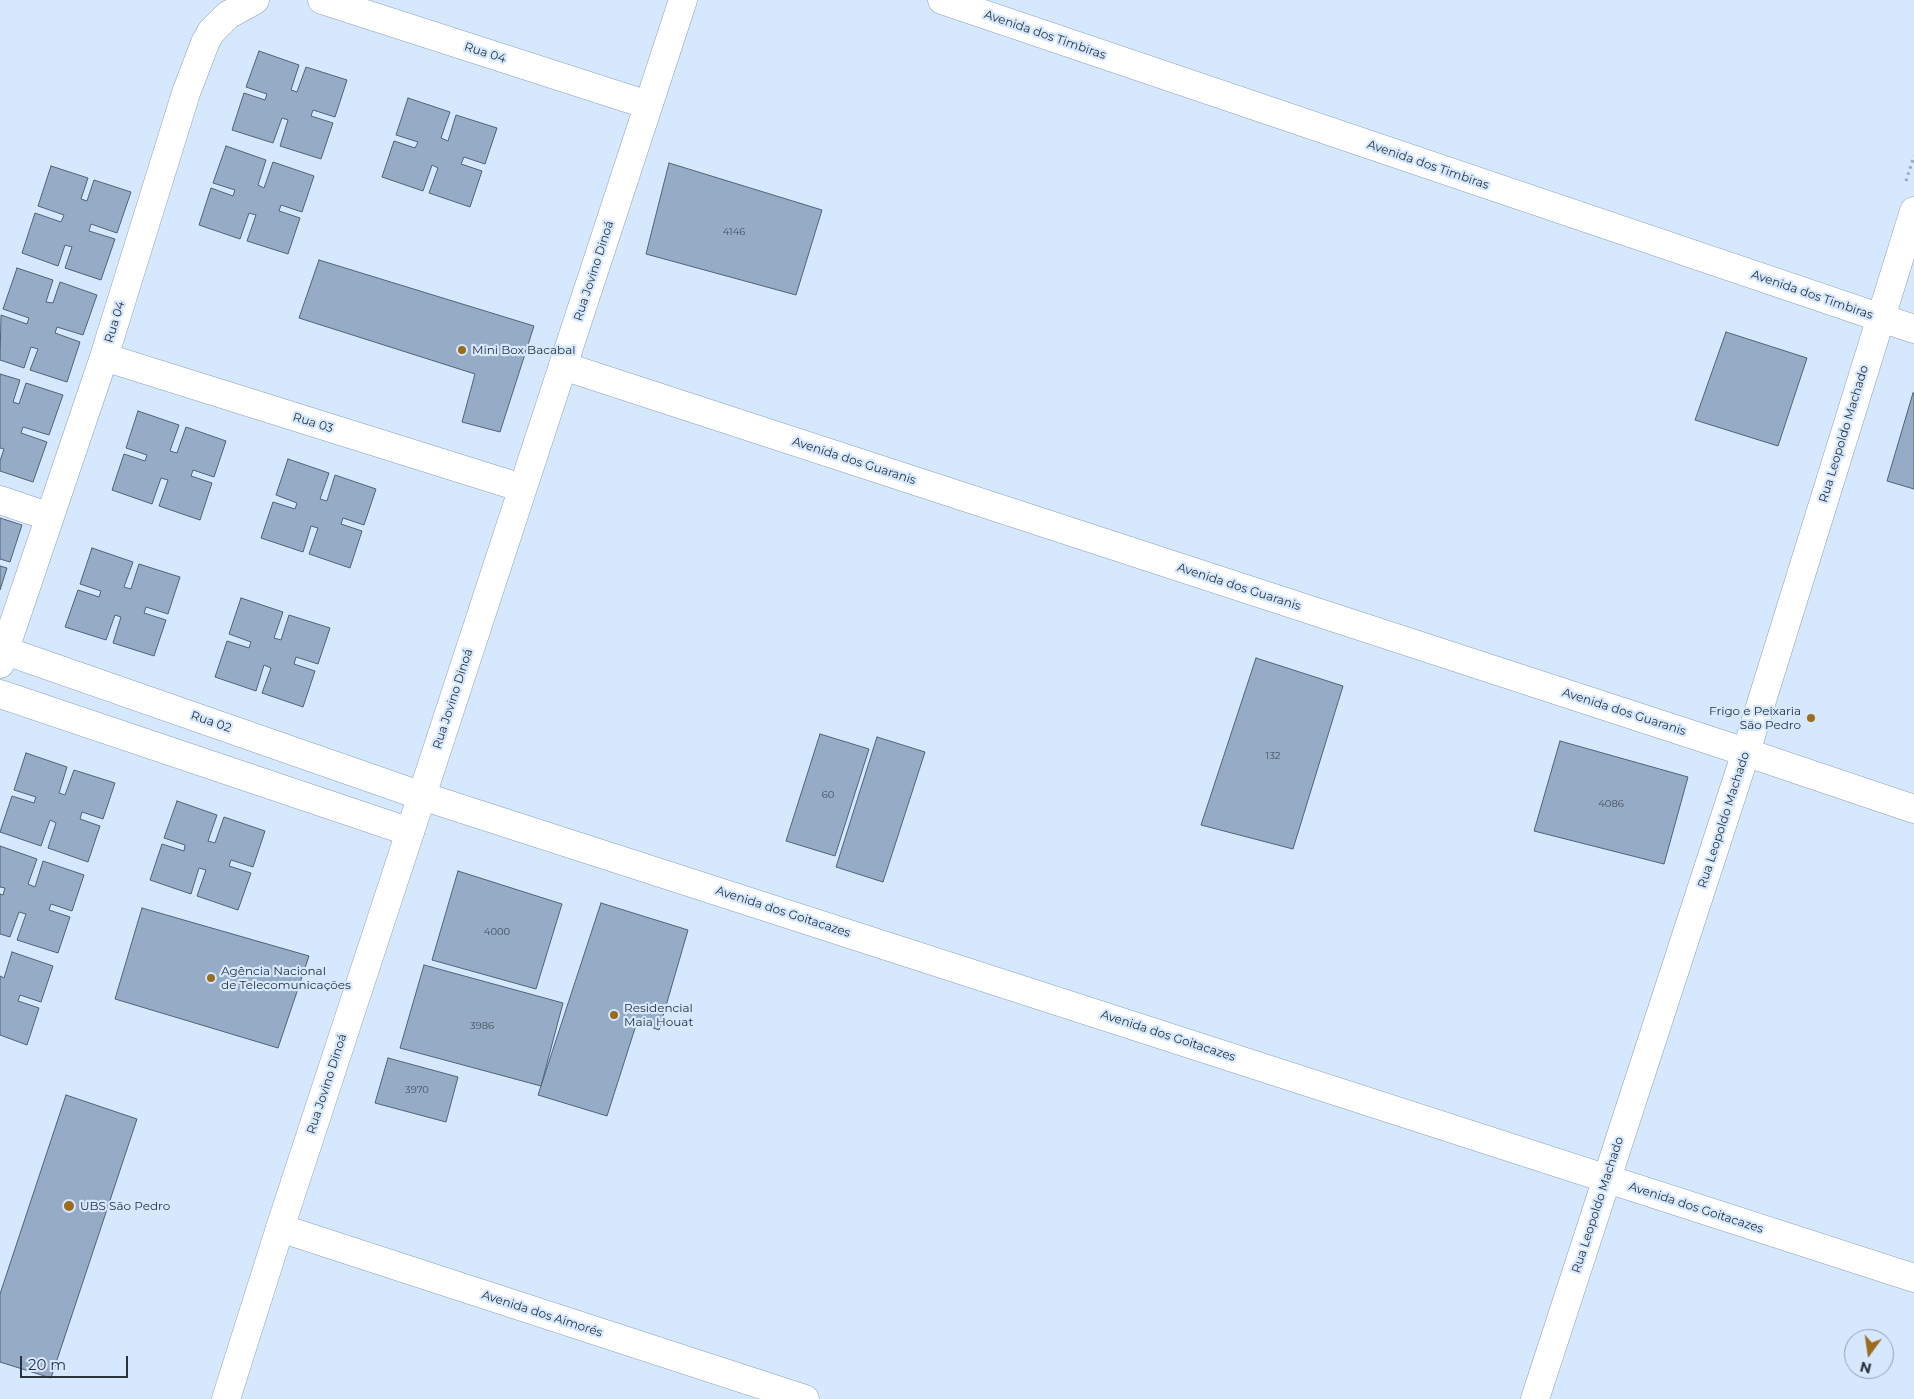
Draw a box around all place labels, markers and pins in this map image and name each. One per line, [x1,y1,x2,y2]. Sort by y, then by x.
place label: Mini Box Bacabal [472,343,575,357]
marker: Mini Box Bacabal [456,344,468,356]
place label: Frigo e Peixaria São Pedro [1709,704,1801,732]
marker: Frigo e Peixaria São Pedro [1805,712,1817,724]
place label: Agência Nacional de Telecomunicações [221,964,351,992]
marker: Agência Nacional de Telecomunicações [205,972,217,984]
place label: Residencial Maia Houat [624,1001,693,1029]
marker: Residencial Maia Houat [608,1009,620,1021]
marker: UBS São Pedro [62,1199,76,1213]
place label: UBS São Pedro [80,1199,170,1213]

